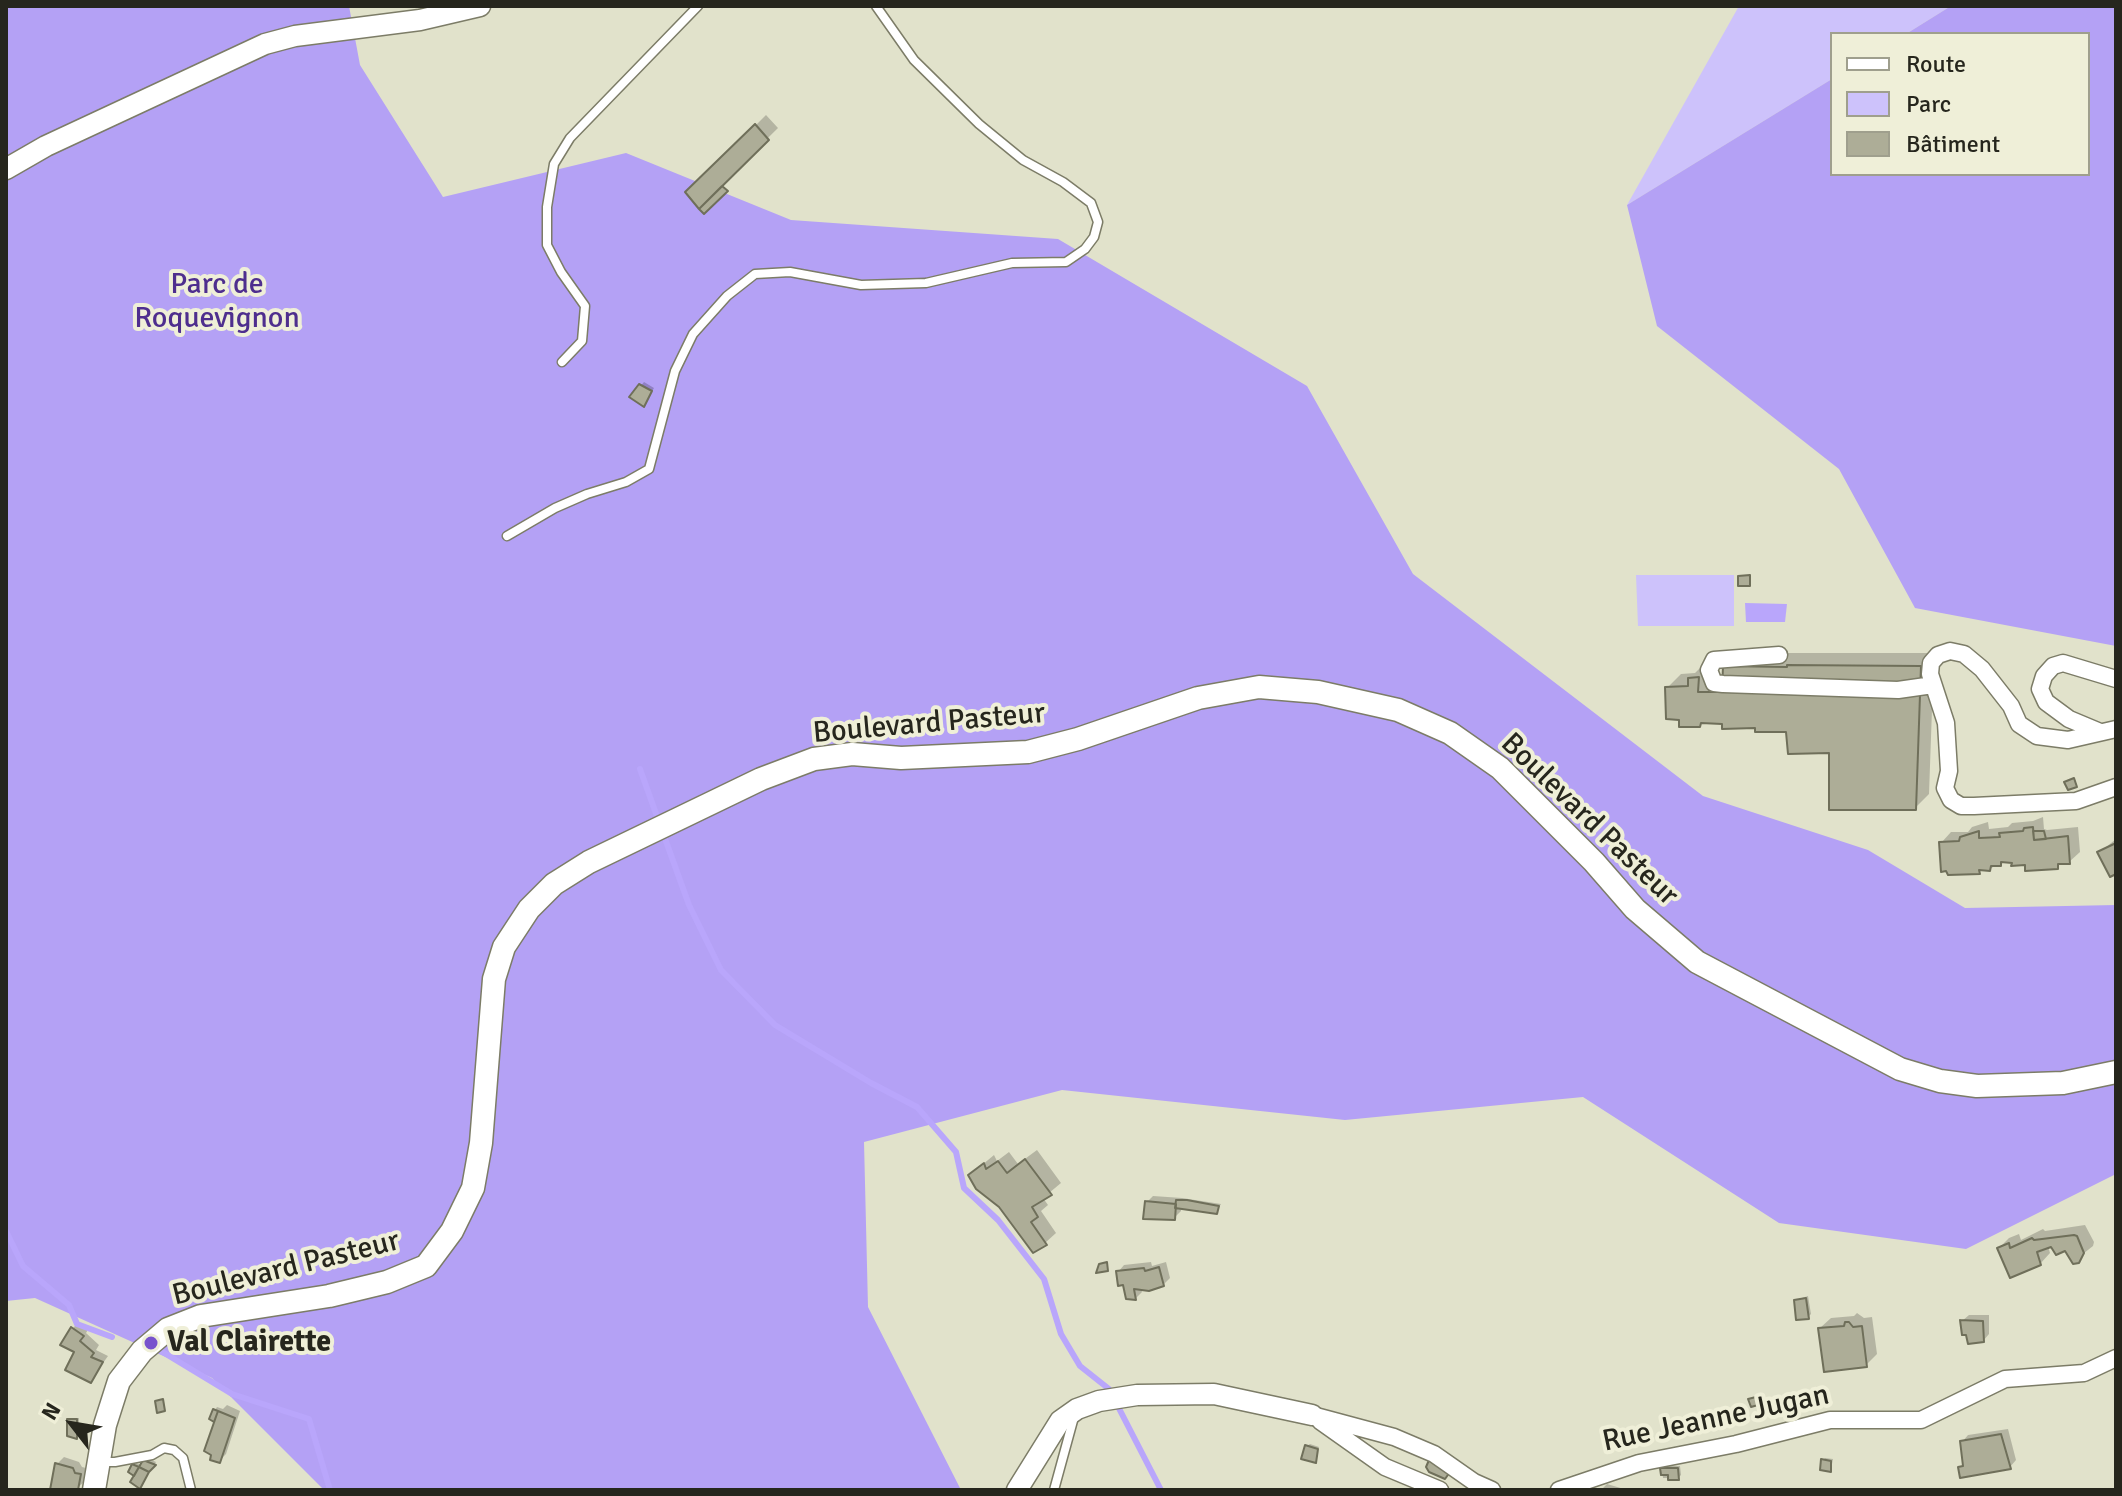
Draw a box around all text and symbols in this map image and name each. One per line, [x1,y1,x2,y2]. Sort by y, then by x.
legend [1830,32,2090,176]
text: Route [1906,49,1966,79]
text: Parc [1906,89,1951,119]
text: Bâtiment [1906,129,2000,159]
park label: Parc de Roquevignon [134,267,300,338]
street label: Boulevard Pasteur [811,696,1047,752]
street label: Boulevard Pasteur [1493,726,1685,914]
street label: Boulevard Pasteur [169,1223,403,1315]
place label: Val Clairette [167,1325,331,1361]
marker: Val Clairette [142,1334,160,1352]
street label: Rue Jeanne Jugan [1599,1377,1833,1461]
north arrow [32,1384,112,1464]
text: N [35,1398,67,1425]

